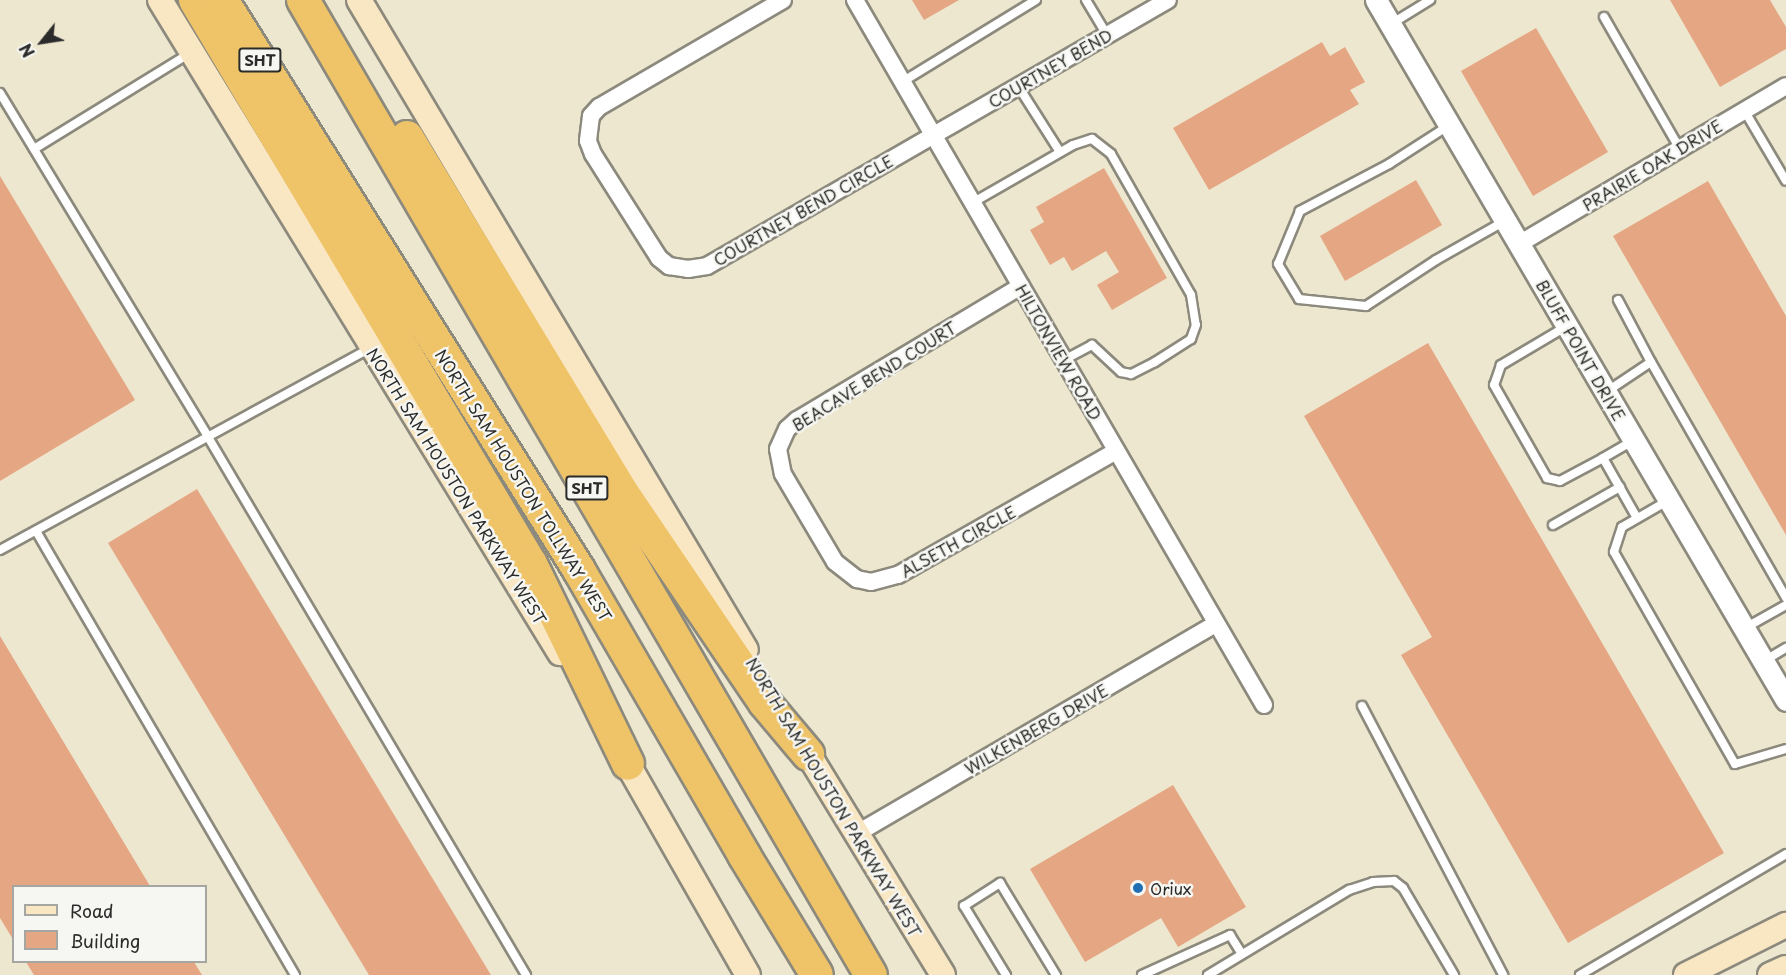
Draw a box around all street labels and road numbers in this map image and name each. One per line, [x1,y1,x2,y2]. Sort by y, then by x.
street label: COURTNEY BEND [985,25,1115,111]
road number: SHT [238,48,282,72]
street label: PRAIRIE OAK DRIVE [1578,115,1726,215]
street label: COURTNEY BEND CIRCLE [709,150,897,270]
street label: BLUFF POINT DRIVE [1533,276,1629,424]
street label: HILTONVIEW ROAD [1012,280,1106,424]
street label: BEACAVE BEND COURT [788,317,960,435]
street label: NORTH SAM HOUSTON PARKWAY WEST [363,343,551,629]
street label: NORTH SAM HOUSTON TOLLWAY WEST [431,343,617,627]
road number: SHT [564,476,610,500]
street label: ALSETH CIRCLE [897,501,1019,581]
street label: NORTH SAM HOUSTON PARKWAY WEST [742,653,926,941]
street label: WILKENBERG DRIVE [960,680,1112,778]

